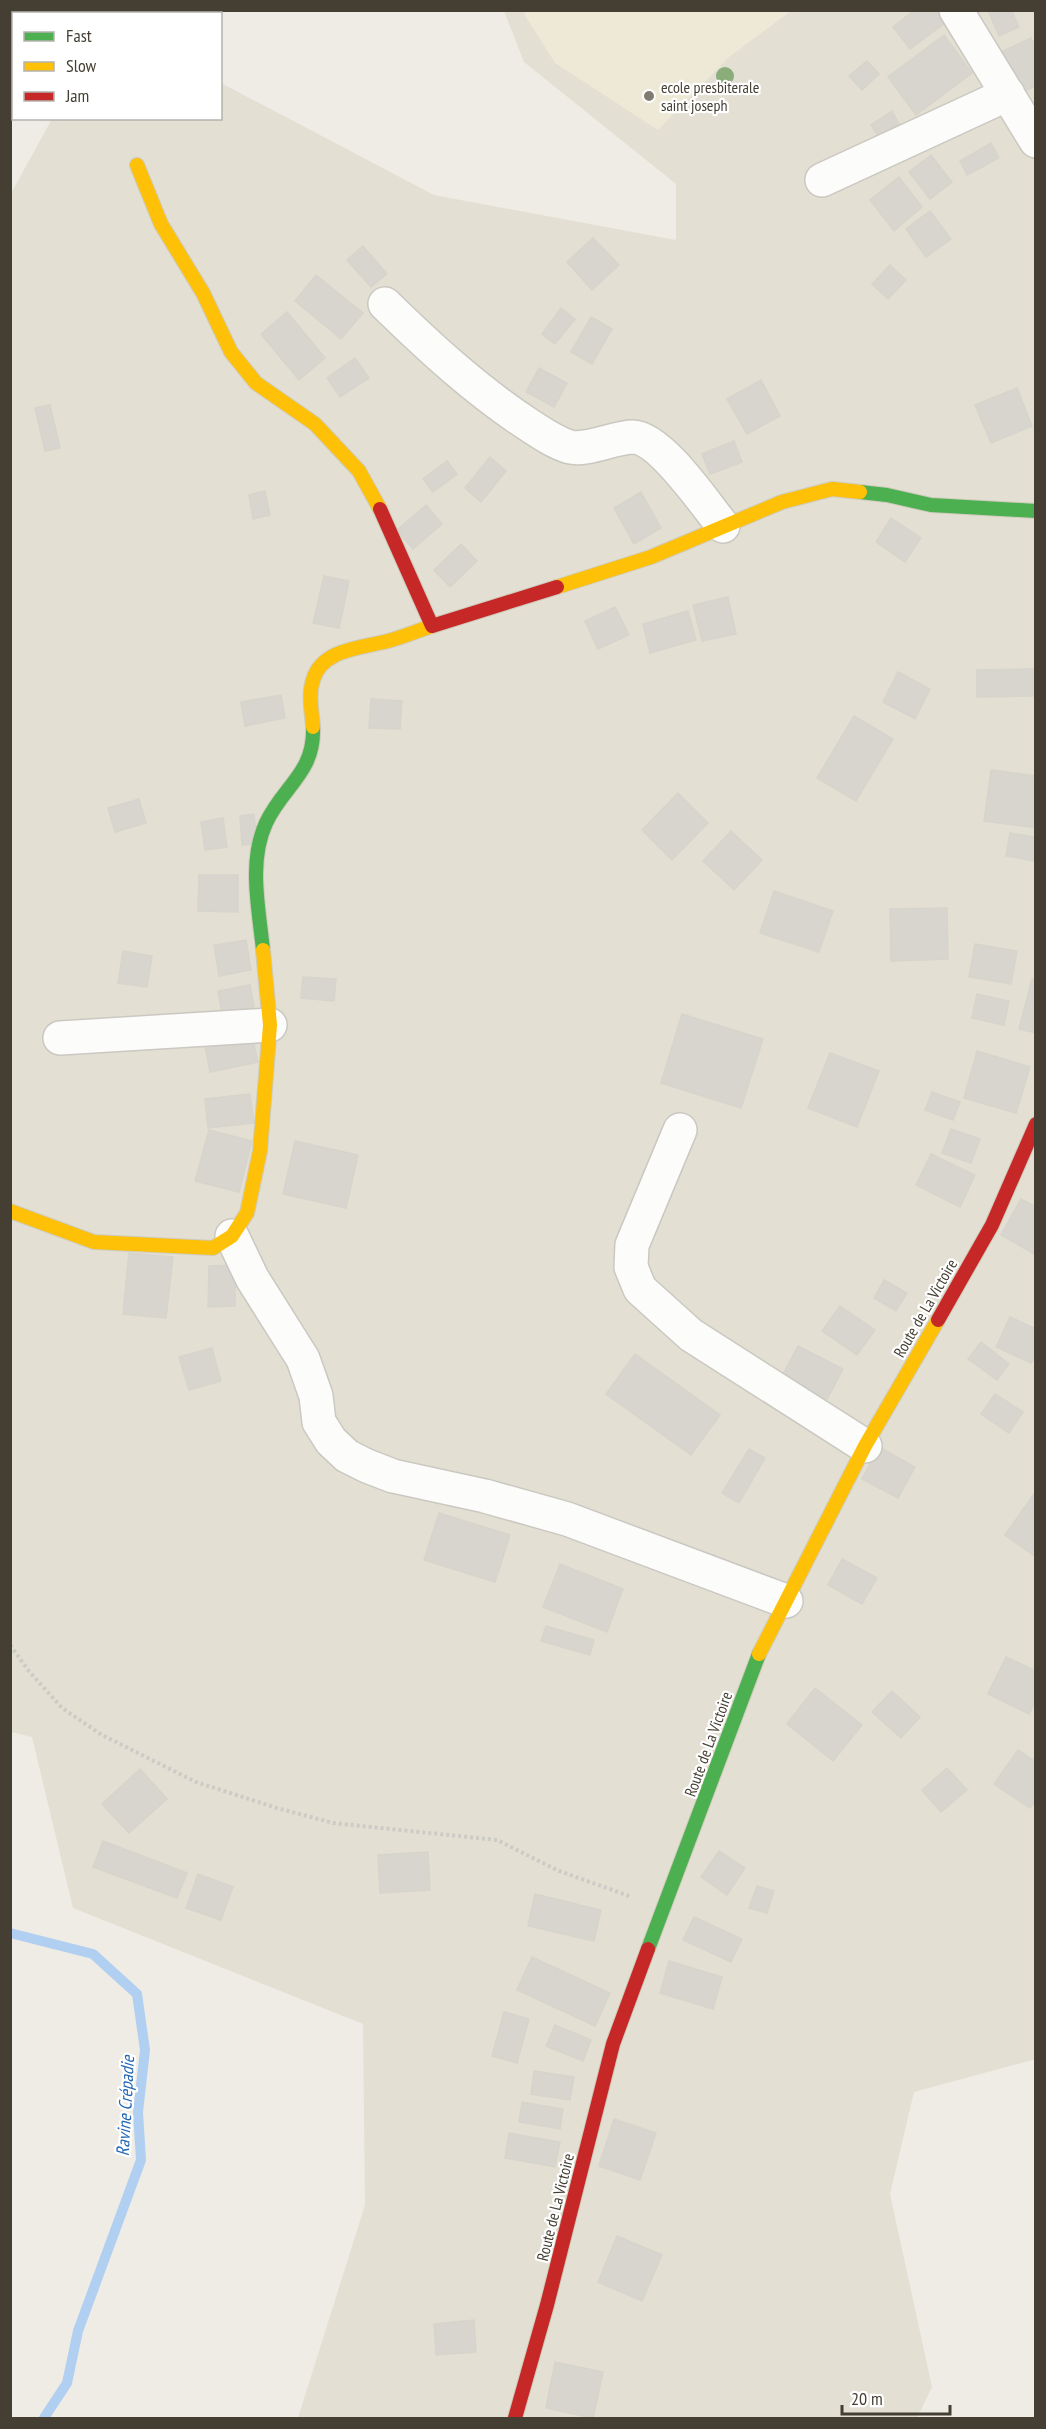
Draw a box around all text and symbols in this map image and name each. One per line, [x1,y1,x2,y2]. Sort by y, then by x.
legend [12,12,222,120]
text: Fast [66,24,92,47]
text: Slow [66,54,97,77]
place label: ecole presbiterale saint joseph [661,77,759,115]
text: Jam [65,84,89,107]
marker: ecole presbiterale saint joseph [642,89,656,103]
street label: Route de La Victoire [889,1255,961,1361]
street label: Route de La Victoire [680,1689,736,1799]
water label: Ravine Crépadie [111,2054,139,2157]
street label: Route de La Victoire [532,2151,578,2263]
scale bar [842,2378,950,2416]
text: 20 m [851,2387,883,2410]

